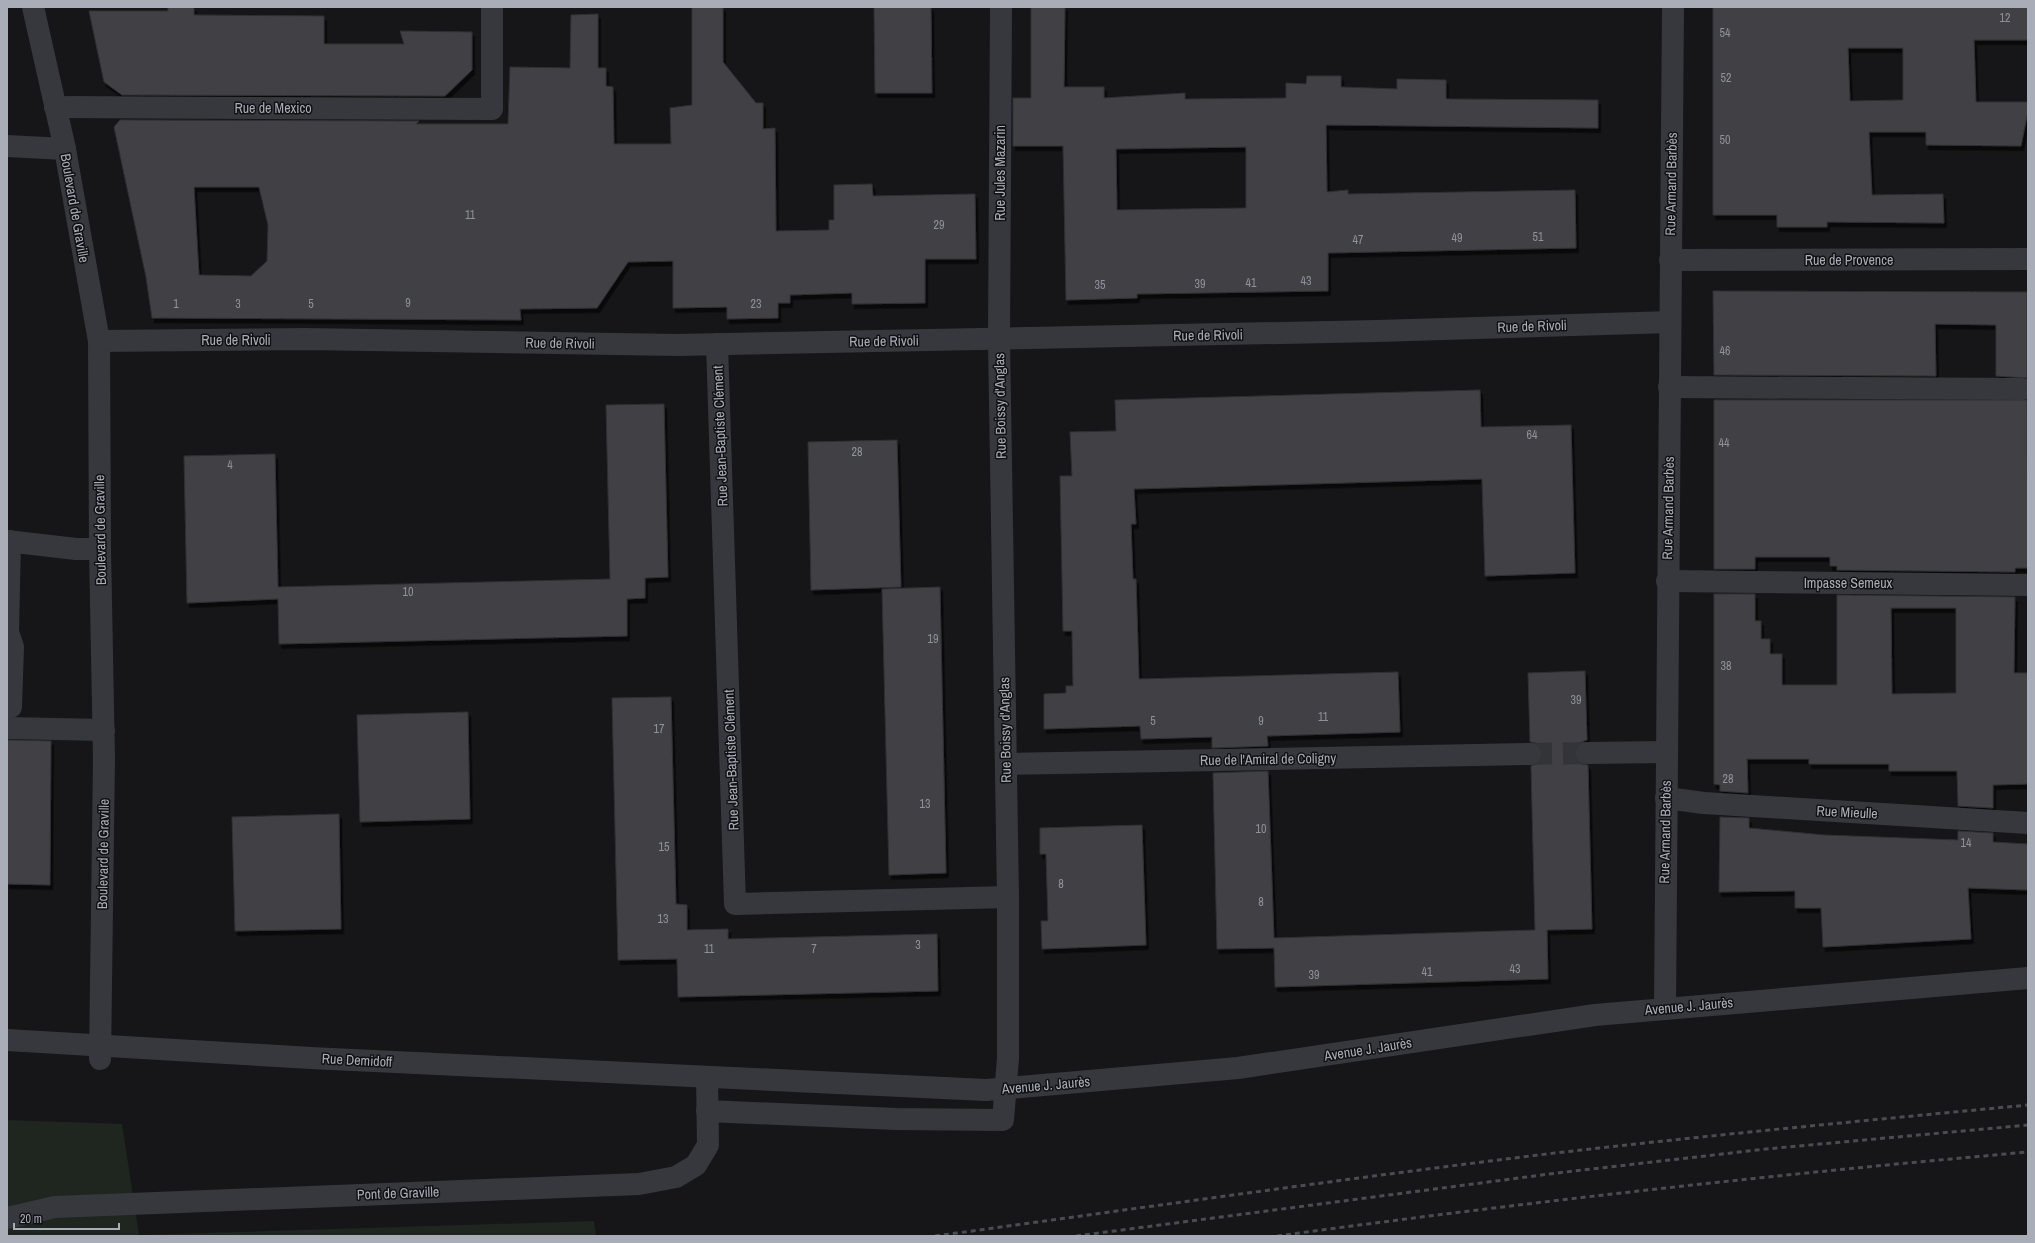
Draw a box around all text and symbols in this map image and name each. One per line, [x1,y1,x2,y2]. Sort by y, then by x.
house number: 12 [2000,10,2010,26]
house number: 54 [1720,25,1731,41]
house number: 52 [1721,70,1731,86]
street label: Rue de Mexico [234,99,312,117]
street label: Rue Jules Mazarin [991,125,1009,221]
street label: Rue Armand Barbès [1661,132,1681,236]
house number: 50 [1720,132,1730,148]
street label: Boulevard de Graville [57,152,93,264]
house number: 11 [465,207,476,223]
house number: 29 [934,217,944,233]
house number: 51 [1533,229,1544,245]
house number: 49 [1452,230,1462,246]
house number: 47 [1353,232,1364,248]
street label: Rue de Provence [1805,251,1893,269]
house number: 43 [1301,273,1311,289]
house number: 41 [1246,275,1257,291]
house number: 39 [1195,276,1205,292]
house number: 35 [1095,277,1106,293]
house number: 9 [405,295,411,311]
house number: 1 [173,296,179,312]
house number: 3 [235,296,241,312]
house number: 5 [308,296,314,312]
house number: 23 [751,296,761,312]
street label: Rue de Rivoli [1497,316,1567,336]
street label: Rue de Rivoli [1173,325,1243,345]
street label: Rue de Rivoli [201,331,271,349]
street label: Rue de Rivoli [849,331,919,351]
street label: Rue de Rivoli [525,333,595,353]
house number: 46 [1720,343,1730,359]
street label: Rue Boissy d'Anglas [990,353,1010,459]
street label: Rue Jean-Baptiste Clément [709,365,731,507]
house number: 64 [1527,427,1538,443]
house number: 44 [1719,435,1730,451]
house number: 28 [852,444,862,460]
street label: Rue Armand Barbès [1658,456,1678,560]
house number: 4 [227,457,233,473]
street label: Boulevard de Graville [90,475,110,585]
street label: Impasse Semeux [1804,574,1893,592]
house number: 10 [403,584,413,600]
house number: 19 [928,631,938,647]
house number: 38 [1721,658,1731,674]
street label: Rue Boissy d'Anglas [995,677,1015,783]
street label: Rue Jean-Baptiste Clément [720,689,742,831]
house number: 39 [1571,692,1581,708]
house number: 11 [1318,709,1329,725]
house number: 5 [1150,713,1156,729]
house number: 9 [1258,713,1264,729]
house number: 17 [654,721,665,737]
street label: Rue de l'Amiral de Coligny [1200,749,1336,769]
house number: 28 [1723,771,1733,787]
street label: Rue Armand Barbès [1655,780,1675,884]
house number: 13 [920,796,930,812]
street label: Boulevard de Graville [93,799,113,909]
street label: Rue Mieulle [1816,801,1878,823]
house number: 10 [1256,821,1266,837]
house number: 14 [1961,835,1972,851]
house number: 15 [659,839,670,855]
house number: 8 [1058,876,1064,892]
house number: 8 [1258,894,1264,910]
house number: 13 [658,911,668,927]
house number: 3 [915,937,921,953]
house number: 11 [704,941,715,957]
house number: 7 [811,941,817,957]
house number: 43 [1510,961,1520,977]
house number: 41 [1422,964,1433,980]
house number: 39 [1309,967,1319,983]
street label: Avenue J. Jaurès [1643,993,1734,1019]
street label: Avenue J. Jaurès [1322,1033,1413,1065]
street label: Rue Demidoff [321,1049,394,1071]
street label: Avenue J. Jaurès [1000,1072,1091,1098]
street label: Pont de Graville [357,1183,439,1203]
scale bar [14,1205,119,1231]
text: 20 m [20,1211,42,1227]

